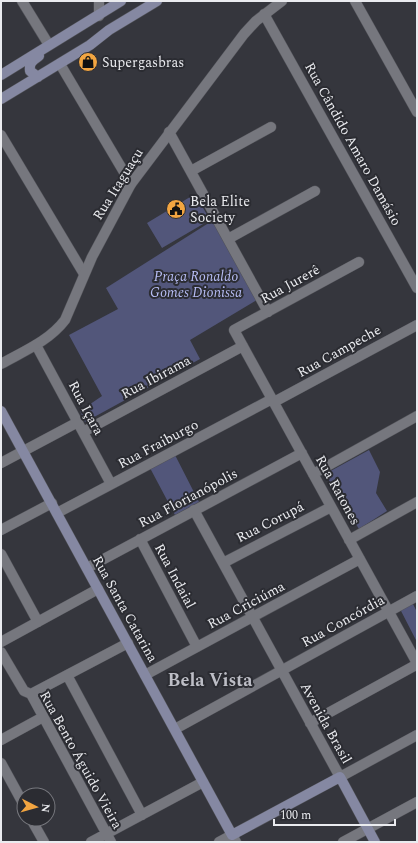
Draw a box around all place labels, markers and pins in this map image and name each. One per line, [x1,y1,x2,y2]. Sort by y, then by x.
shop icon: Supergasbras [77,51,99,73]
place label: Supergasbras [102,52,184,73]
place label: Bela Elite Society [190,191,250,228]
public building icon: Bela Elite Society [165,198,187,220]

